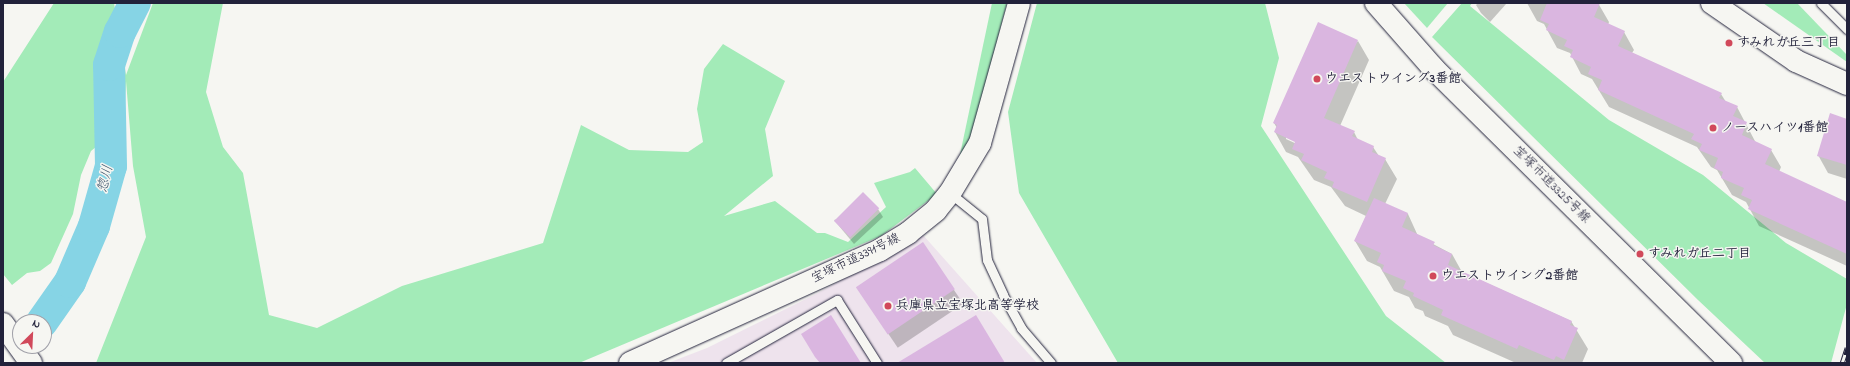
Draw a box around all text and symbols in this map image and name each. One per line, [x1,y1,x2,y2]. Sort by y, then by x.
place label: すみれガ丘三丁目 [1737,35,1841,51]
marker: すみれガ丘三丁目 [1724,38,1734,48]
place label: ウエストウイング3番館 [1325,71,1460,87]
marker: ウエストウイング3番館 [1312,74,1322,84]
place label: ノースハイツ1番館 [1721,120,1829,136]
marker: ノースハイツ1番館 [1708,123,1718,133]
street label: 宝塚市道3325号線 [1509,143,1593,227]
water label: 惣川 [95,163,117,195]
street label: 宝塚市道3391号線 [809,231,903,287]
place label: すみれガ丘二丁目 [1648,246,1752,262]
marker: すみれガ丘二丁目 [1635,249,1645,259]
place label: ウエストウイング2番館 [1441,268,1577,284]
marker: ウエストウイング2番館 [1428,271,1438,281]
place label: 兵庫県立宝塚北高等学校 [896,298,1039,314]
marker: 兵庫県立宝塚北高等学校 [883,301,893,311]
north arrow [12,314,52,354]
text: N [30,315,43,333]

